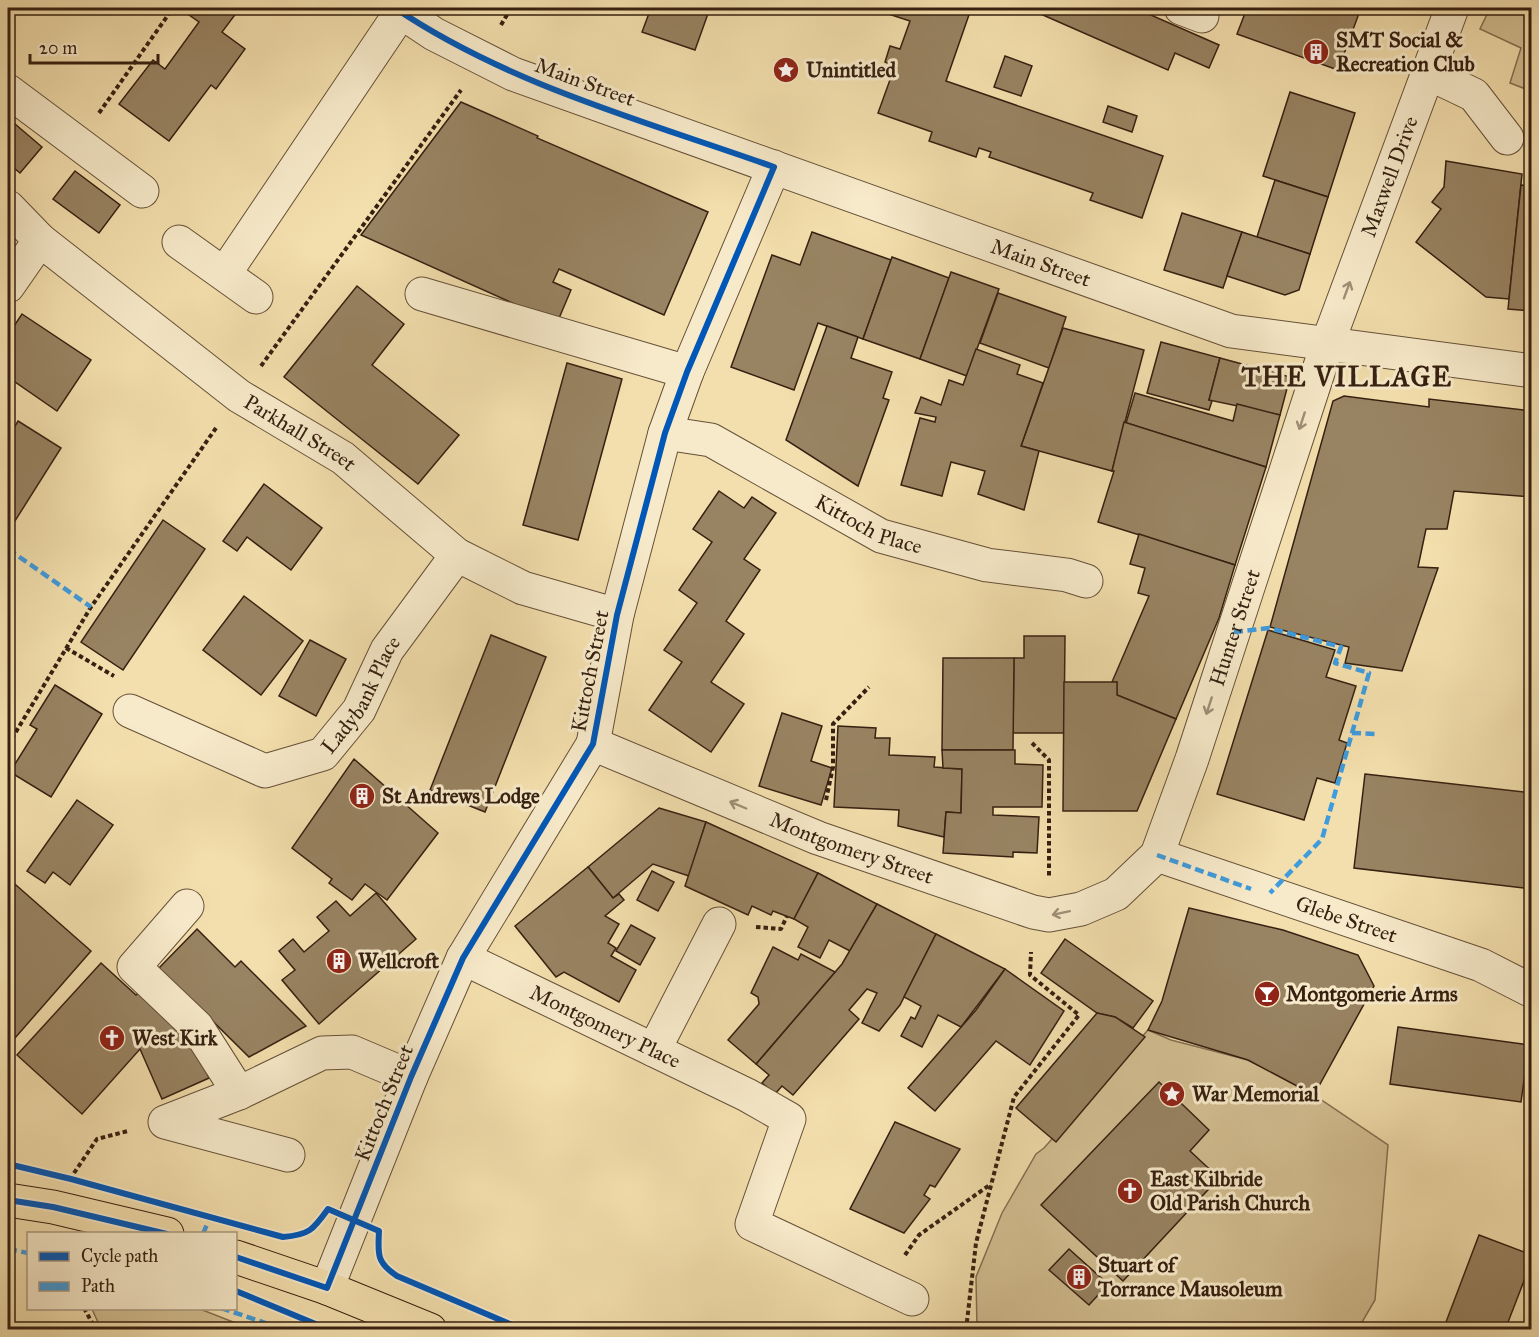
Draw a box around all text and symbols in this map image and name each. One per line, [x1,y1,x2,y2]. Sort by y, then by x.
scale bar [30,27,158,65]
place label: SMT Social & Recreation Club [1336,27,1475,77]
text: 20 m [39,37,77,59]
building icon: SMT Social & Recreation Club [1301,37,1331,67]
street label: Main Street [532,52,639,112]
place icon: Unintitled [771,55,801,85]
place label: Unintitled [806,57,896,83]
street label: Maxwell Drive [1355,112,1424,240]
street label: Main Street [987,233,1095,293]
one-way arrow [1343,282,1354,300]
district label: THE VILLAGE [1240,360,1453,393]
street label: Parkhall Street [239,389,362,477]
one-way arrow [1296,411,1307,430]
street label: Kittoch Place [811,489,925,560]
street label: Hunter Street [1204,566,1266,689]
street label: Kittoch Street [565,607,615,734]
street label: Ladybank Place [315,630,406,759]
one-way arrow [1203,696,1214,715]
building icon: St Andrews Lodge [347,781,377,811]
place label: St Andrews Lodge [382,783,540,809]
one-way arrow [730,799,748,810]
street label: Montgomery Street [766,806,937,890]
street label: Glebe Street [1292,890,1401,949]
one-way arrow [1051,908,1071,919]
building icon: Wellcroft [324,946,354,976]
place label: Wellcroft [358,948,440,974]
street label: Montgomery Place [526,979,685,1074]
bar icon: Montgomerie Arms [1252,979,1282,1009]
place label: Montgomerie Arms [1286,981,1458,1007]
church icon: West Kirk [97,1023,127,1053]
place label: West Kirk [132,1025,219,1051]
street label: Kittoch Street [349,1040,419,1165]
place icon: War Memorial [1157,1079,1187,1109]
place label: War Memorial [1192,1081,1320,1107]
place label: East Kilbride Old Parish Church [1150,1166,1310,1216]
church icon: East Kilbride Old Parish Church [1115,1176,1145,1206]
legend [27,1232,237,1310]
text: Cycle path [81,1245,158,1267]
place label: Stuart of Torrance Mausoleum [1097,1252,1283,1302]
building icon: Stuart of Torrance Mausoleum [1064,1262,1094,1292]
text: Path [81,1275,115,1297]

